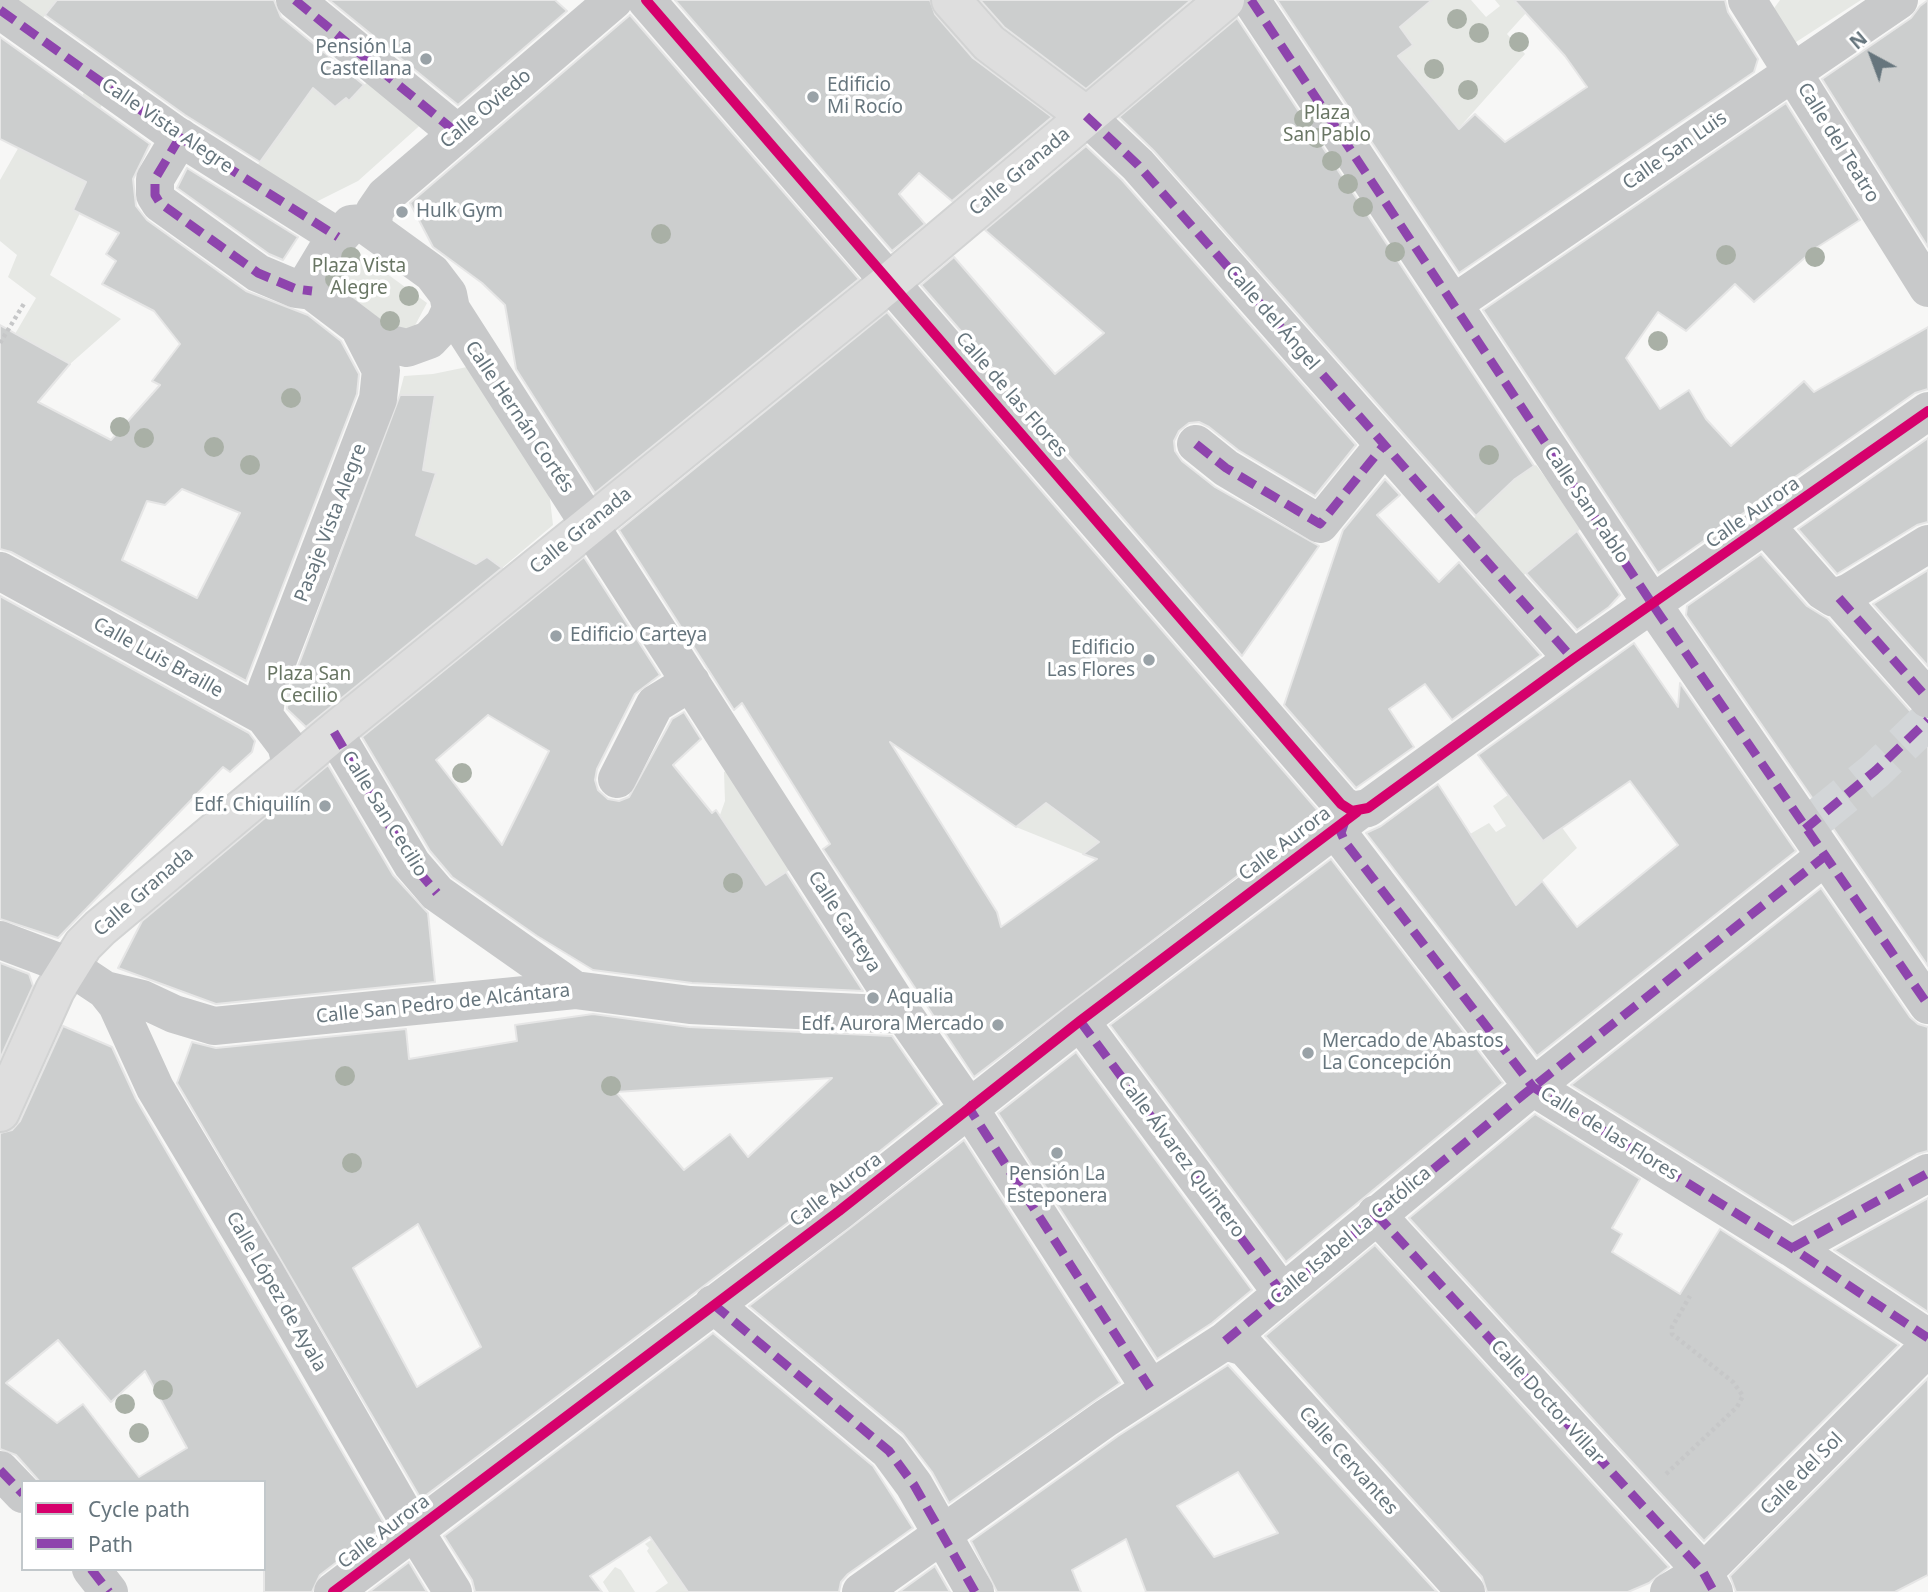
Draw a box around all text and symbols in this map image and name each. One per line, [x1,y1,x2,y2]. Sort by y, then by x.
north arrow [1837,21,1907,91]
text: N [1844,25,1873,55]
place label: Pensión La Castellana [315,37,412,81]
marker: Pensión La Castellana [418,51,434,67]
street label: Calle Oviedo [436,64,536,154]
street label: Calle Vista Alegre [97,74,237,178]
place label: Edificio Mi Rocío [827,75,903,119]
street label: Calle del Teatro [1792,79,1884,207]
marker: Edificio Mi Rocío [805,89,821,105]
park label: Plaza San Pablo [1283,103,1371,147]
street label: Calle San Luis [1619,107,1731,195]
street label: Calle Granada [965,123,1075,221]
place label: Hulk Gym [416,201,503,223]
marker: Hulk Gym [394,204,410,220]
park label: Plaza Vista Alegre [312,256,406,300]
street label: Calle del Ángel [1220,261,1324,375]
street label: Calle de las Flores [950,328,1072,462]
street label: Calle Hernán Cortés [460,337,578,497]
street label: Pasaje Vista Alegre [290,441,372,605]
street label: Calle San Pablo [1538,442,1634,568]
street label: Calle Aurora [1702,472,1804,554]
street label: Calle Granada [525,483,637,579]
street label: Calle Luis Braille [89,613,227,703]
place label: Edificio Carteya [570,625,707,647]
marker: Edificio Carteya [548,628,564,644]
place label: Edificio Las Flores [1047,638,1135,682]
marker: Edificio Las Flores [1141,652,1157,668]
park label: Plaza San Cecilio [267,664,351,708]
street label: Calle San Cecilio [336,747,432,881]
place label: Edf. Chiquilín [194,795,311,817]
marker: Edf. Chiquilín [317,798,333,814]
street label: Calle Aurora [1235,802,1335,886]
street label: Calle Granada [89,842,199,942]
street label: Calle Carteya [803,867,885,977]
street label: Calle San Pedro de Alcántara [315,979,571,1029]
place label: Aqualia [887,987,954,1009]
marker: Aqualia [865,990,881,1006]
place label: Edf. Aurora Mercado [801,1014,984,1036]
marker: Edf. Aurora Mercado [990,1017,1006,1033]
place label: Mercado de Abastos La Concepción [1322,1031,1504,1075]
marker: Mercado de Abastos La Concepción [1300,1045,1316,1061]
street label: Calle Álvarez Quintero [1113,1071,1249,1243]
street label: Calle de las Flores [1536,1082,1682,1186]
marker: Pensión La Esteponera [1049,1145,1065,1161]
street label: Calle Aurora [786,1148,886,1232]
street label: Calle Isabel La Católica [1266,1162,1436,1310]
place label: Pensión La Esteponera [1006,1164,1108,1208]
street label: Calle López de Ayala [221,1208,331,1376]
street label: Calle Doctor Villar [1486,1336,1608,1468]
street label: Calle Cervantes [1294,1402,1402,1520]
street label: Calle del Sol [1756,1428,1848,1520]
legend [21,1480,266,1571]
street label: Calle Aurora [334,1490,434,1574]
text: Cycle path [88,1495,190,1523]
text: Path [88,1530,133,1558]

